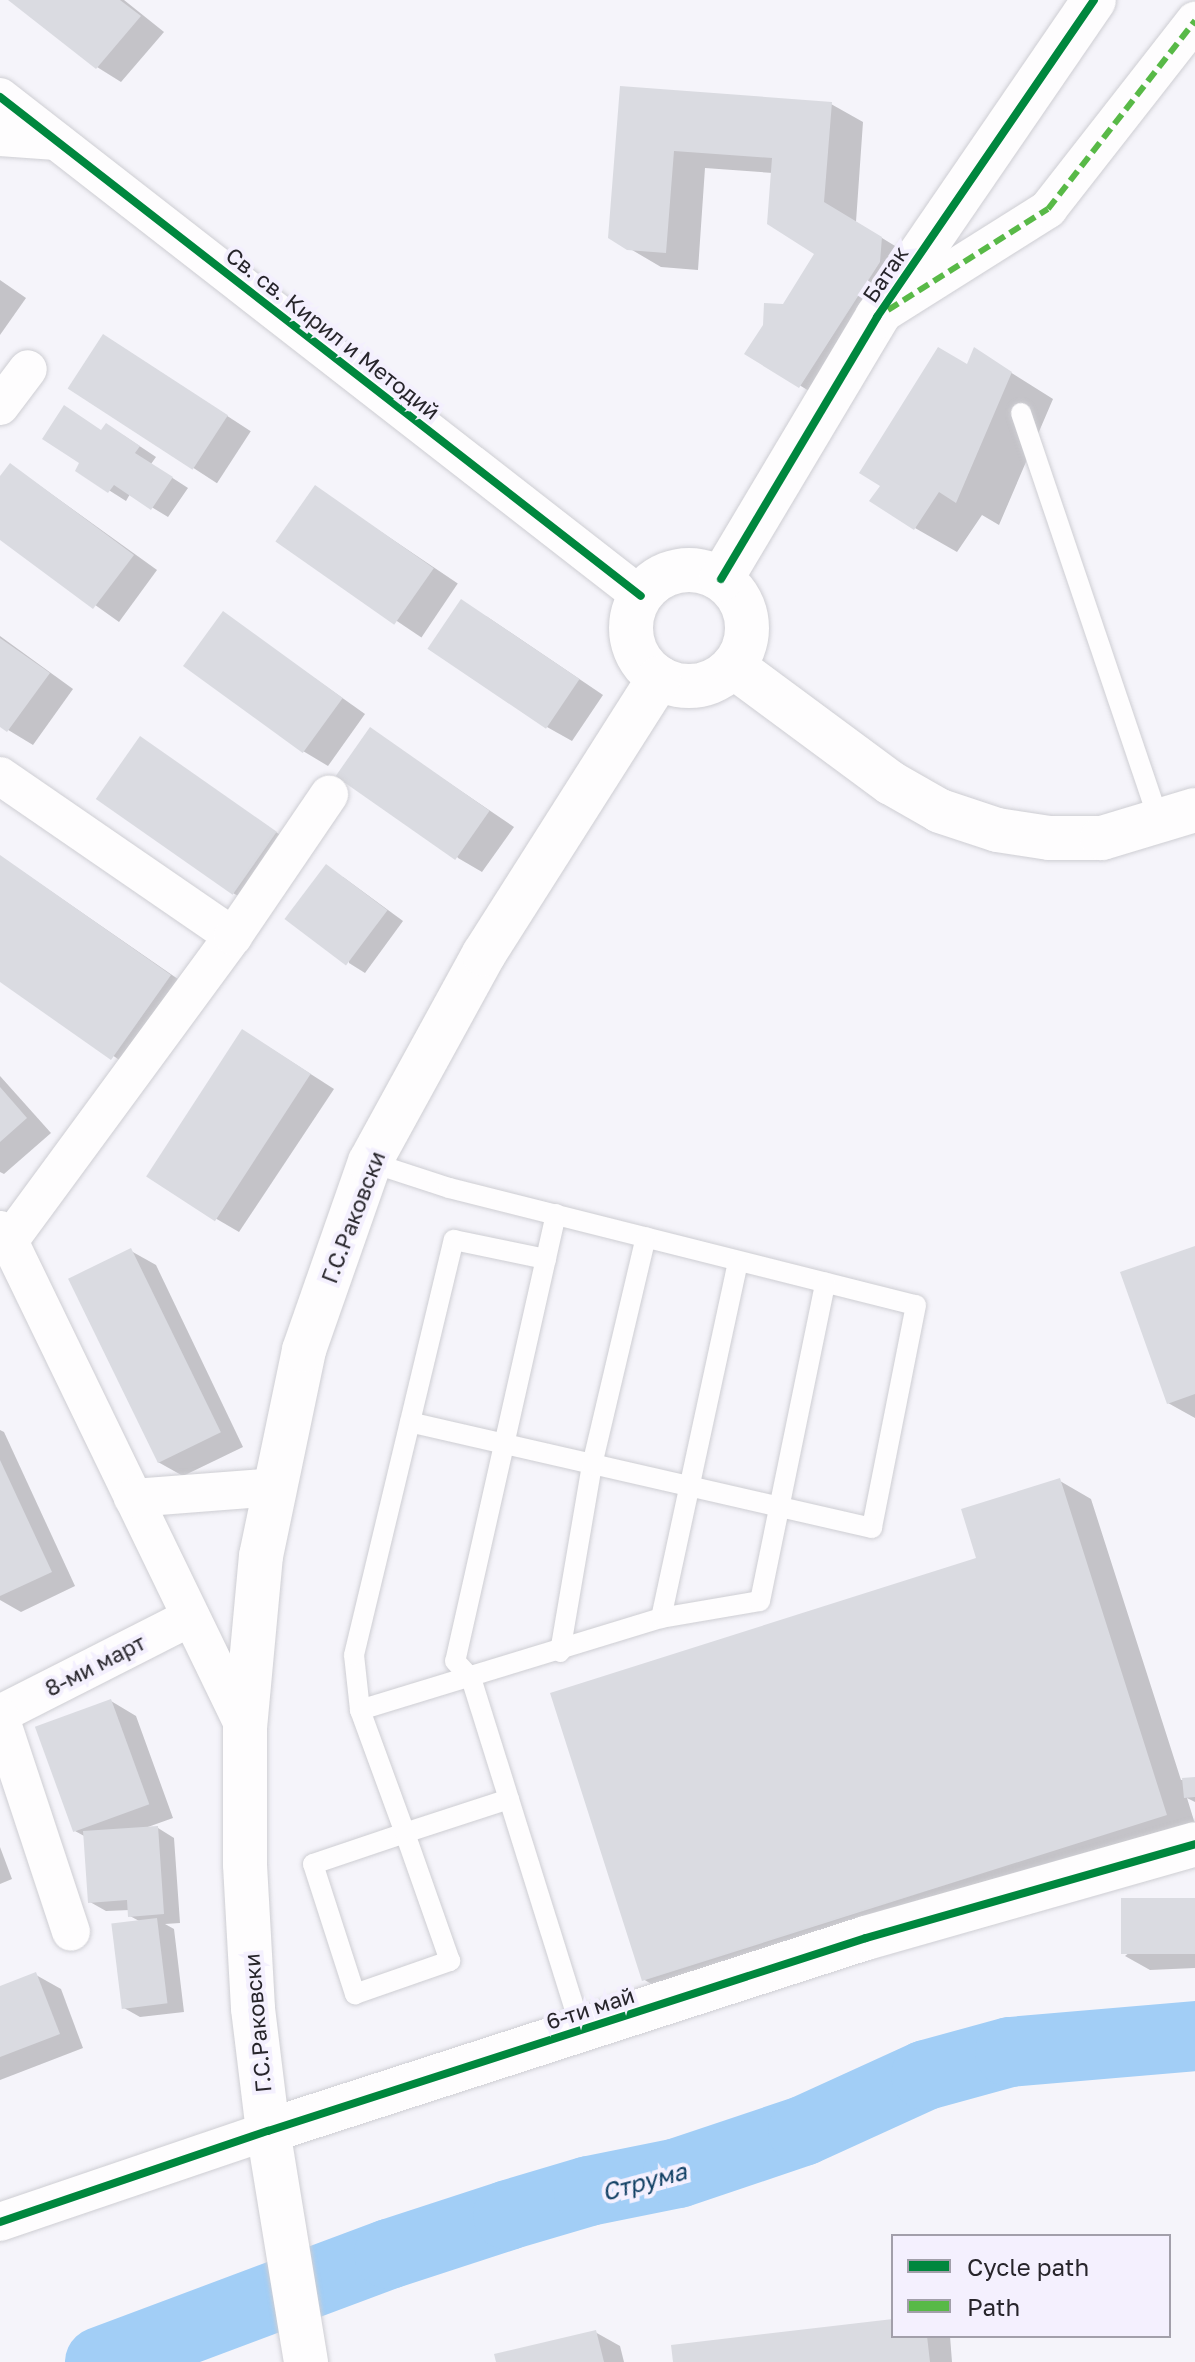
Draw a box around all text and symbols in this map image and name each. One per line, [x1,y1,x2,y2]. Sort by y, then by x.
street label: Св. св. Кирил и Методий [221,241,445,425]
street label: Батак [857,241,913,307]
street label: Г.С.Раковски [316,1147,390,1287]
street label: 8-ми март [40,1629,150,1701]
street label: Г.С.Раковски [238,1952,276,2094]
street label: 6-ти май [543,1981,637,2035]
water label: Струма [598,2156,690,2206]
legend [891,2234,1171,2338]
text: Cycle path [967,2252,1089,2281]
text: Path [967,2292,1020,2321]

